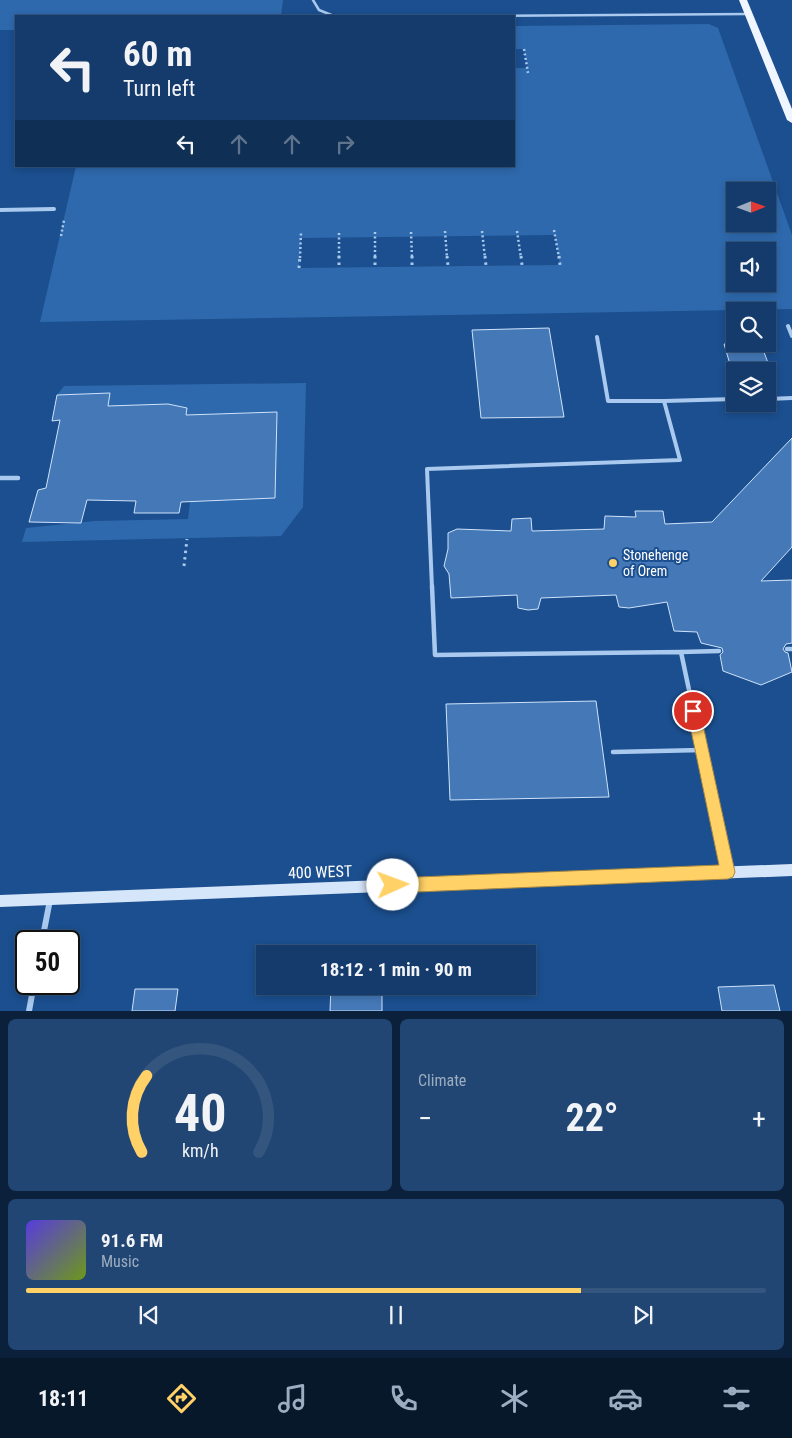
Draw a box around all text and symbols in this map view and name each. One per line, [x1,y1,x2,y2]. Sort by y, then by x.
text: 60 m [123,34,192,75]
icon: left [40,35,105,100]
text: Turn left [123,76,195,101]
icon: left [172,130,200,158]
icon: ahead [225,130,253,158]
icon: ahead [278,130,306,158]
icon: right [331,130,359,158]
north arrow [726,182,776,232]
map controls [726,182,776,412]
button: sound [726,242,776,292]
button: search [726,302,776,352]
button: layers [726,362,776,412]
place label: Stonehenge of Orem [623,547,689,579]
marker: Stonehenge of Orem [607,557,619,569]
pin [672,690,714,732]
icon: arrive [679,697,707,725]
position arrow [366,858,418,910]
street label: 400 WEST [288,861,352,883]
speed limit sign: 50 [15,930,80,995]
text: 18:12 · 1 min · 90 m [320,958,472,981]
text: Climate [418,1071,466,1090]
text: 40 [174,1083,226,1144]
text: 22° [565,1096,619,1140]
text: − [418,1102,432,1135]
text: + [752,1102,766,1135]
text: km/h [182,1140,218,1161]
text: 91.6 FM [101,1229,163,1252]
text: Music [101,1252,139,1271]
icon: previous [135,1301,163,1329]
icon: pause [382,1301,410,1329]
icon: next [629,1301,657,1329]
icon: directions [164,1381,199,1416]
icon: music [275,1381,310,1416]
icon: phone [386,1381,421,1416]
icon: climate [497,1381,532,1416]
icon: car [608,1381,643,1416]
icon: filters [719,1381,754,1416]
text: 18:11 [38,1386,88,1411]

